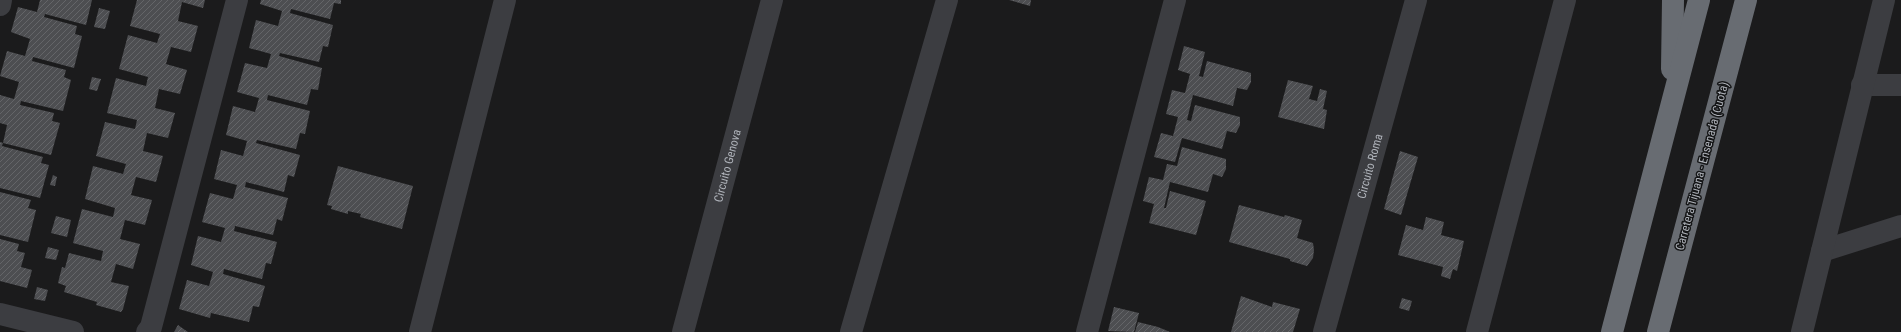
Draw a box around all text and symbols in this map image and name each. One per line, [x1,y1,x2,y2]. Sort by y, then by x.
street label: Carretera Tijuana - Ensenada (Cuota) [1673,80,1731,252]
street label: Circuito Genova [711,128,744,204]
street label: Circuito Roma [1354,132,1386,200]

